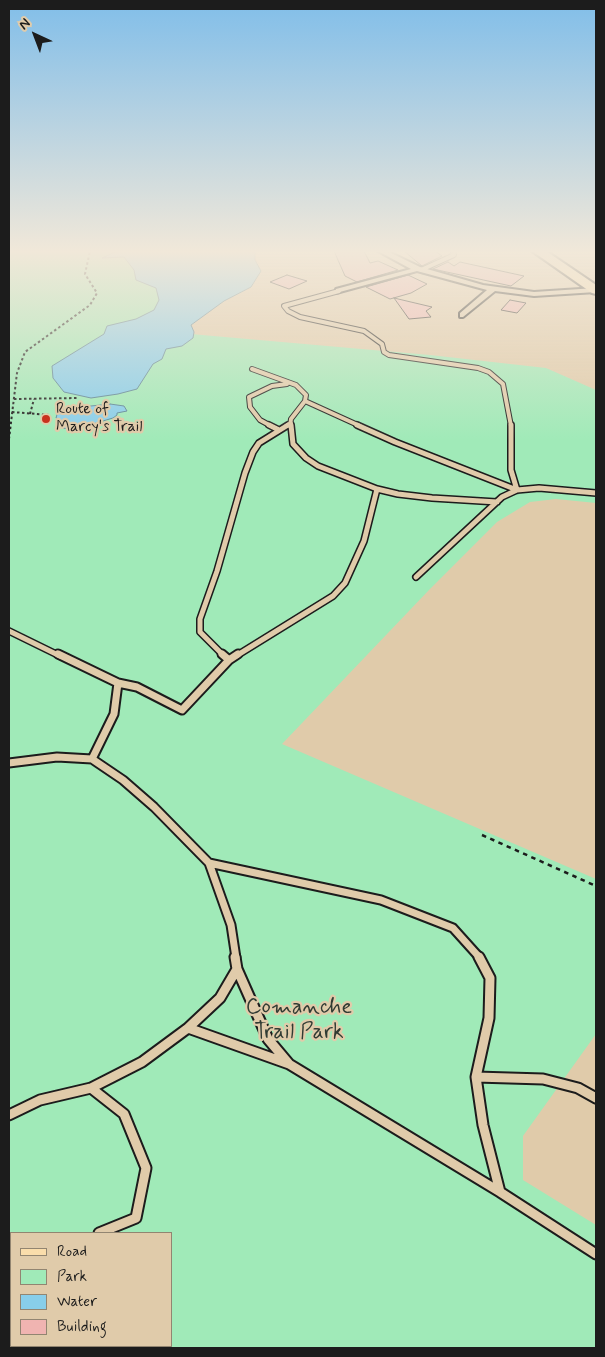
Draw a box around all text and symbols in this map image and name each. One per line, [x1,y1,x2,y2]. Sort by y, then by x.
north arrow [10,10,60,60]
text: N [15,14,34,34]
place label: Route of Marcy's Trail [56,400,143,438]
marker: Route of Marcy's Trail [40,413,52,425]
park label: Comanche Trail Park [246,995,352,1046]
legend [10,1232,172,1347]
text: Road [57,1242,87,1262]
text: Park [57,1267,87,1287]
text: Water [57,1292,97,1312]
text: Building [57,1317,107,1337]

